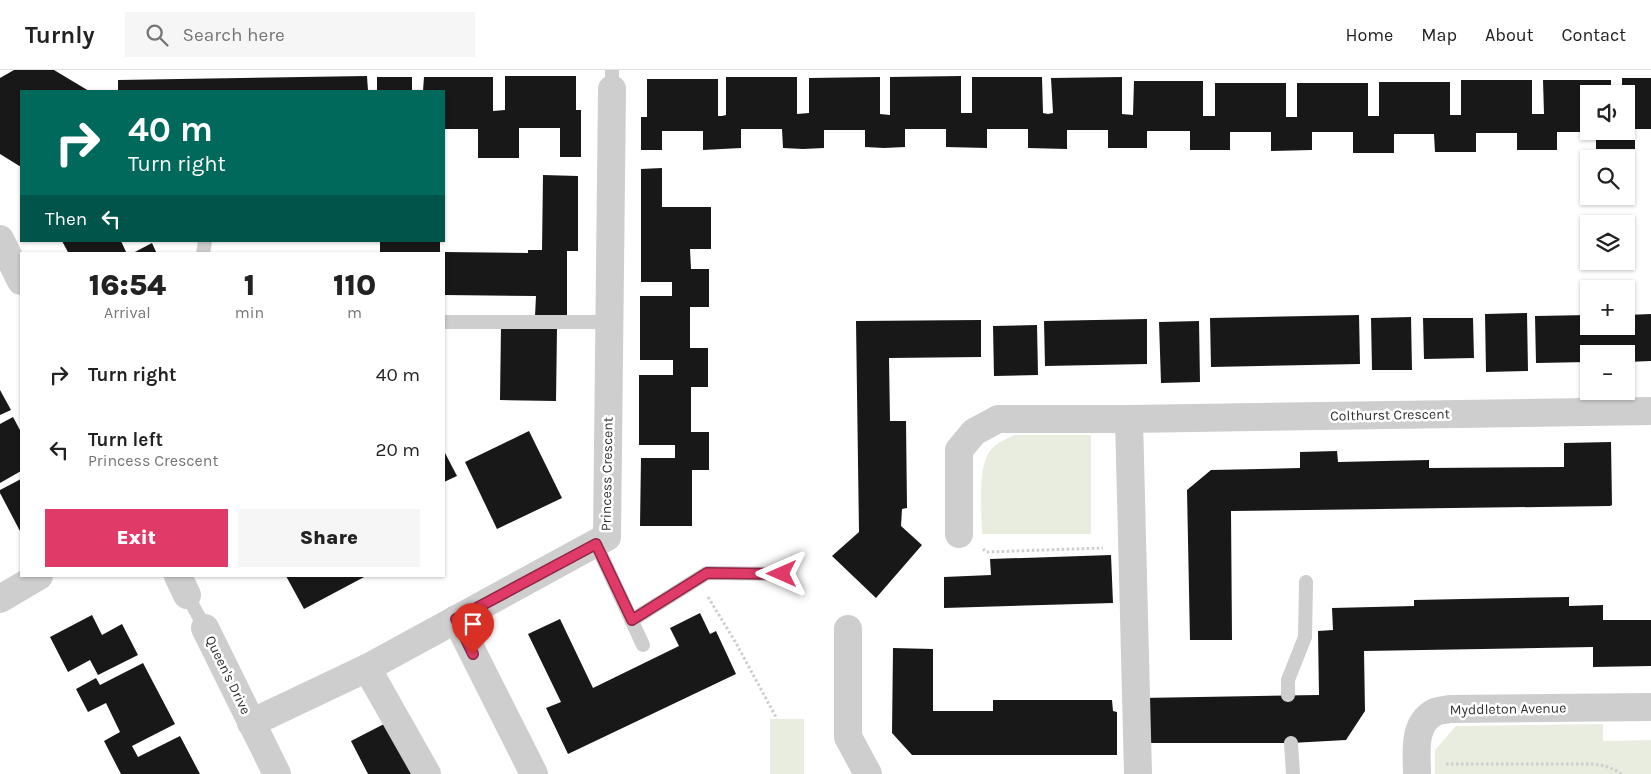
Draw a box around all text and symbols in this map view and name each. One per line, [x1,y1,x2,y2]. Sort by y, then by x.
search box [125,12,475,57]
text: Turnly [25,21,95,49]
icon: search [143,21,171,49]
text: Search here [183,24,285,46]
text: Home [1345,24,1393,46]
text: Map [1421,24,1457,46]
text: About [1485,24,1534,46]
text: Contact [1562,24,1626,46]
map controls [1580,85,1635,400]
button: sound [1580,85,1635,140]
text: 40 m [128,109,213,150]
icon: right [45,110,110,175]
button: search [1580,150,1635,205]
text: Turn right [128,151,226,177]
icon: left [97,205,125,233]
text: Then [45,208,87,230]
button: layers [1580,215,1635,270]
text: 16:54 [89,267,166,303]
text: 1 [244,267,255,303]
text: 110 [333,267,376,303]
button: + [1580,280,1635,335]
text: Arrival [104,303,151,322]
text: min [235,303,264,322]
text: m [347,303,362,322]
button: − [1580,345,1635,400]
icon: right [45,361,73,389]
text: Turn right [88,364,177,386]
text: 40 m [376,364,420,386]
street label: Colthurst Crescent [1330,405,1450,425]
street label: Princess Crescent [598,417,616,531]
text: Turn left [88,429,163,451]
icon: left [45,436,73,464]
text: 20 m [375,439,420,461]
text: Princess Crescent [88,451,219,470]
button: Exit [45,509,228,567]
button: Share [238,509,420,567]
position arrow [755,547,807,599]
pin [452,603,494,654]
icon: arrive [459,610,487,638]
street label: Queen's Drive [202,633,254,717]
street label: Myddleton Avenue [1449,699,1567,719]

